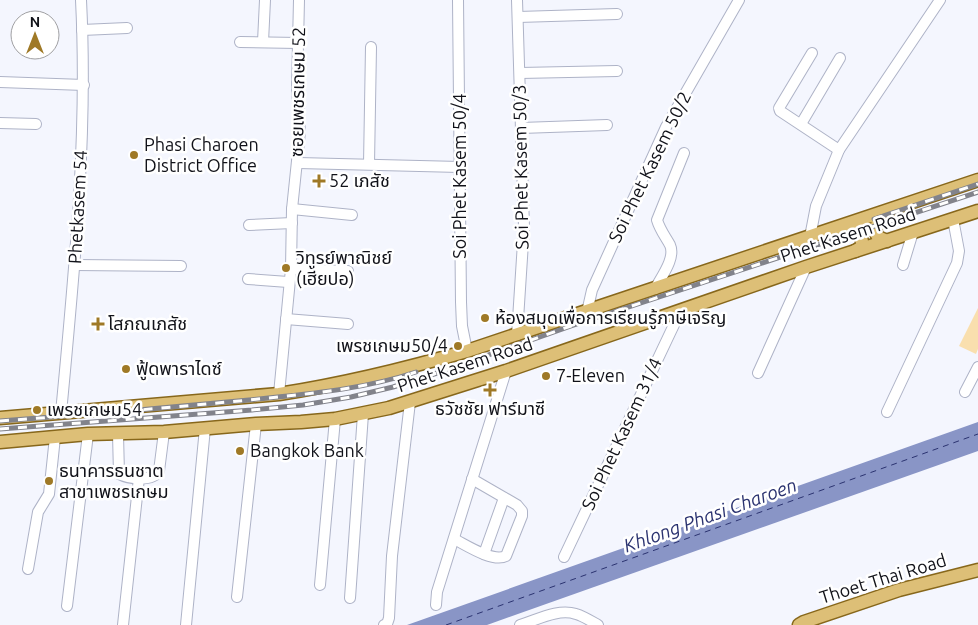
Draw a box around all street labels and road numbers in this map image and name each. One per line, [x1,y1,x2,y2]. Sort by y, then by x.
street label: ซอยเพชรเกษม 52 [286,27,308,157]
street label: Soi Phet Kasem 50/3 [509,84,531,250]
street label: Soi Phet Kasem 50/2 [604,88,694,245]
street label: Soi Phet Kasem 50/4 [449,93,469,259]
street label: Phetkasem 54 [64,149,90,264]
street label: Phet Kasem Road [777,203,918,265]
street label: Phet Kasem Road [394,333,535,395]
street label: Soi Phet Kasem 31/4 [577,354,665,513]
street label: Thoet Thai Road [817,549,949,607]

